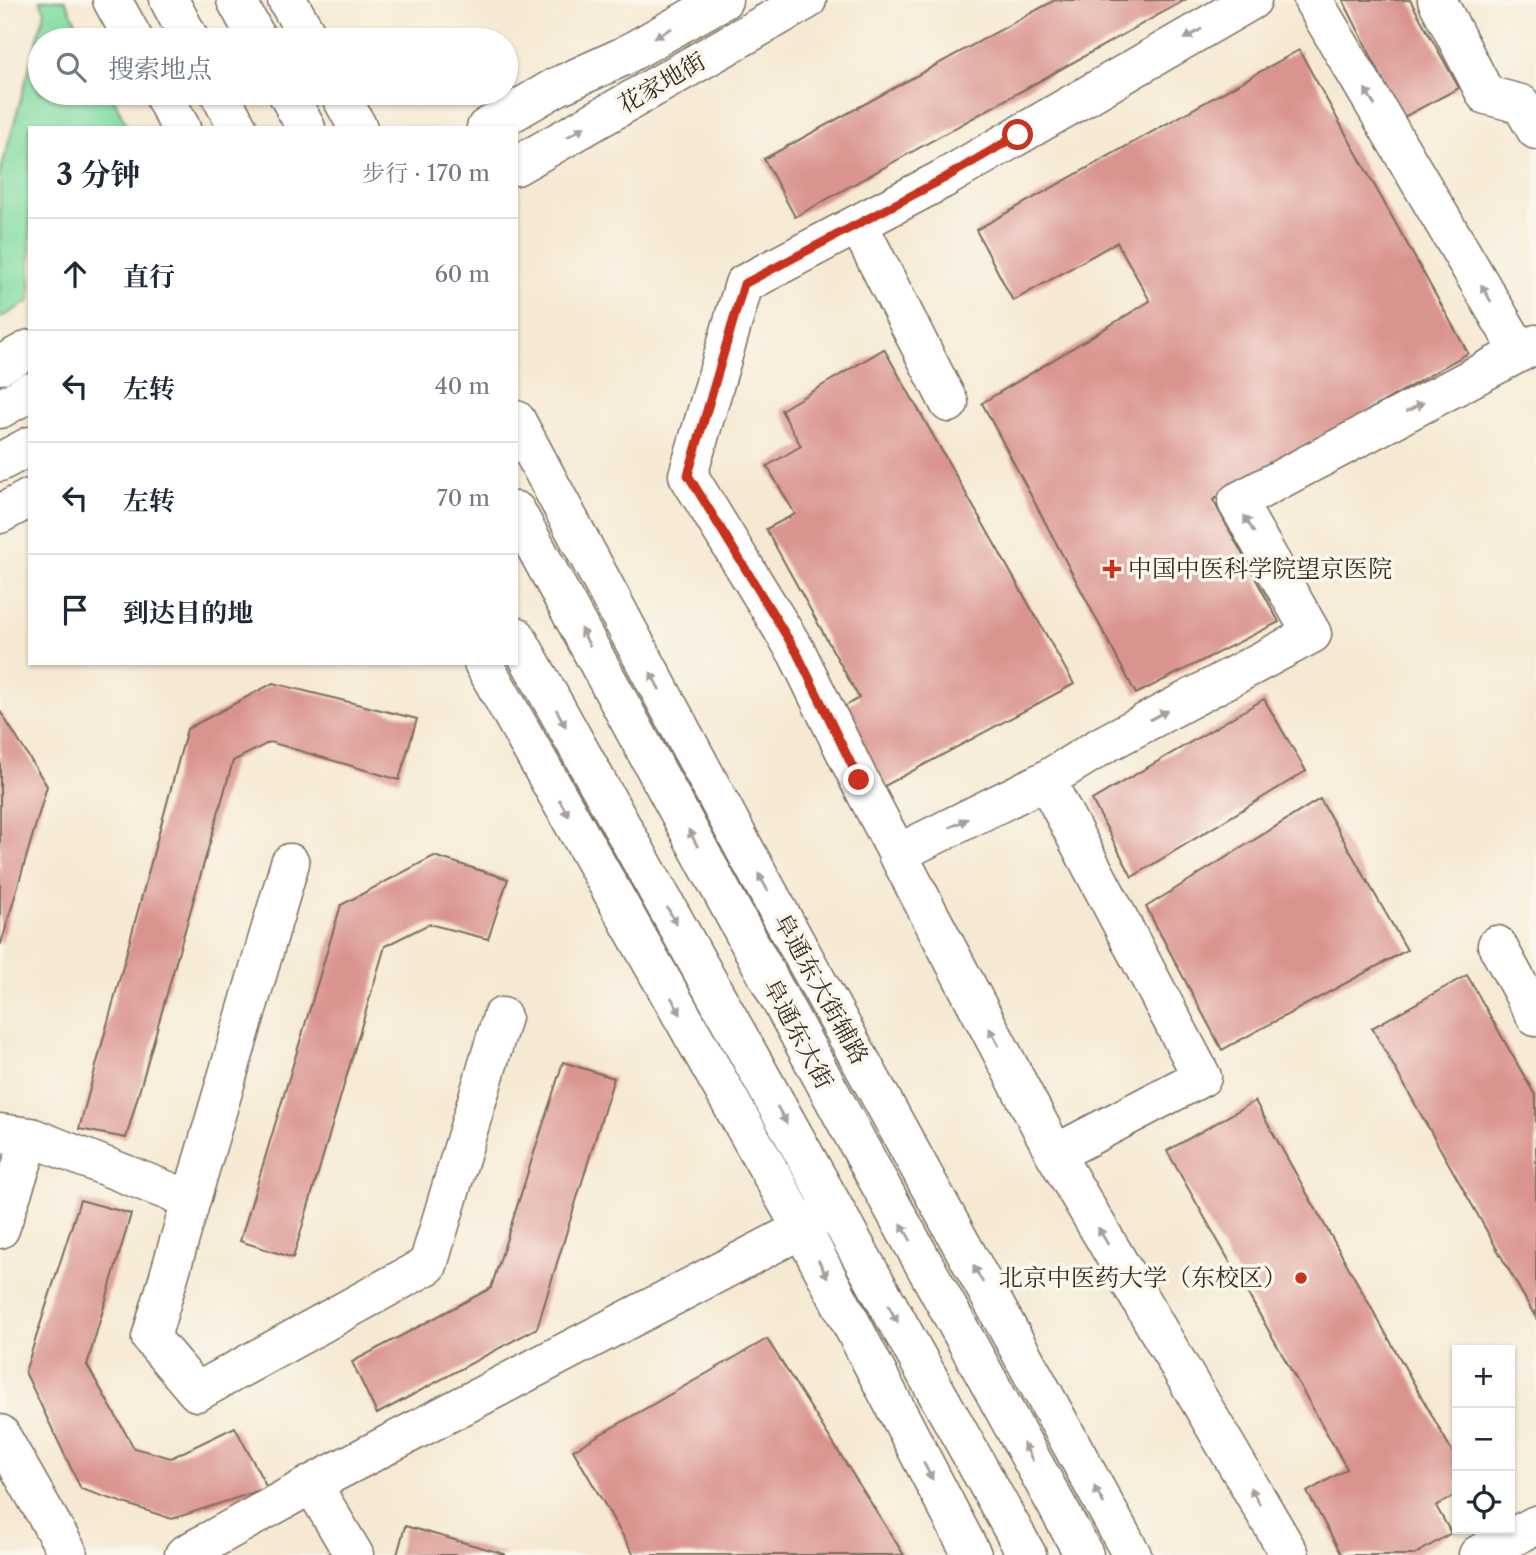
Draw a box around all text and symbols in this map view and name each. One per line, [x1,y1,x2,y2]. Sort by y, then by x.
one-way arrow [653,27,673,39]
search box [28,28,518,105]
one-way arrow [1183,28,1202,40]
street label: 花家地街 [613,46,711,119]
icon: search [52,48,90,86]
text: 搜索地点 [108,53,212,85]
one-way arrow [1364,87,1377,106]
route start [1002,119,1033,150]
one-way arrow [566,126,585,138]
text: 3 分钟 [56,156,140,193]
text: 步行 · 170 m [362,159,490,187]
icon: ahead [56,255,94,293]
text: 60 m [434,260,490,288]
text: 直行 [123,261,175,293]
one-way arrow [1480,283,1492,302]
icon: left [56,367,94,405]
text: 40 m [435,372,490,400]
text: 左转 [123,373,175,405]
one-way arrow [1405,402,1425,413]
icon: left [56,479,94,517]
text: 70 m [437,484,490,512]
text: 左转 [123,485,175,517]
one-way arrow [1243,514,1255,533]
place label: 中国中医科学院望京医院 [1128,554,1392,583]
marker: 中国中医科学院望京医院 [1102,559,1122,579]
icon: arrive [56,591,94,629]
text: 到达目的地 [123,597,253,629]
one-way arrow [579,627,591,647]
one-way arrow [649,671,661,691]
one-way arrow [555,708,567,727]
one-way arrow [1149,710,1169,722]
route end [843,764,874,795]
one-way arrow [558,798,570,818]
one-way arrow [949,818,969,829]
one-way arrow [687,827,699,847]
one-way arrow [757,871,769,891]
one-way arrow [666,907,678,926]
street label: 阜通东大街辅路 [768,909,874,1069]
street label: 阜通东大街 [757,974,839,1094]
one-way arrow [670,996,682,1016]
one-way arrow [988,1027,999,1047]
one-way arrow [776,1106,788,1125]
one-way arrow [900,1222,912,1241]
one-way arrow [1097,1227,1109,1246]
one-way arrow [817,1259,829,1279]
place label: 北京中医药大学（东校区） [999,1263,1287,1292]
one-way arrow [972,1265,984,1284]
marker: 北京中医药大学（东校区） [1293,1270,1309,1286]
one-way arrow [887,1304,899,1324]
map controls [1452,1345,1515,1534]
button: + [1452,1345,1515,1408]
button: − [1452,1408,1515,1471]
one-way arrow [1022,1442,1034,1462]
one-way arrow [922,1461,934,1481]
button: locate [1452,1471,1515,1534]
one-way arrow [1094,1485,1105,1505]
one-way arrow [1249,1487,1261,1506]

